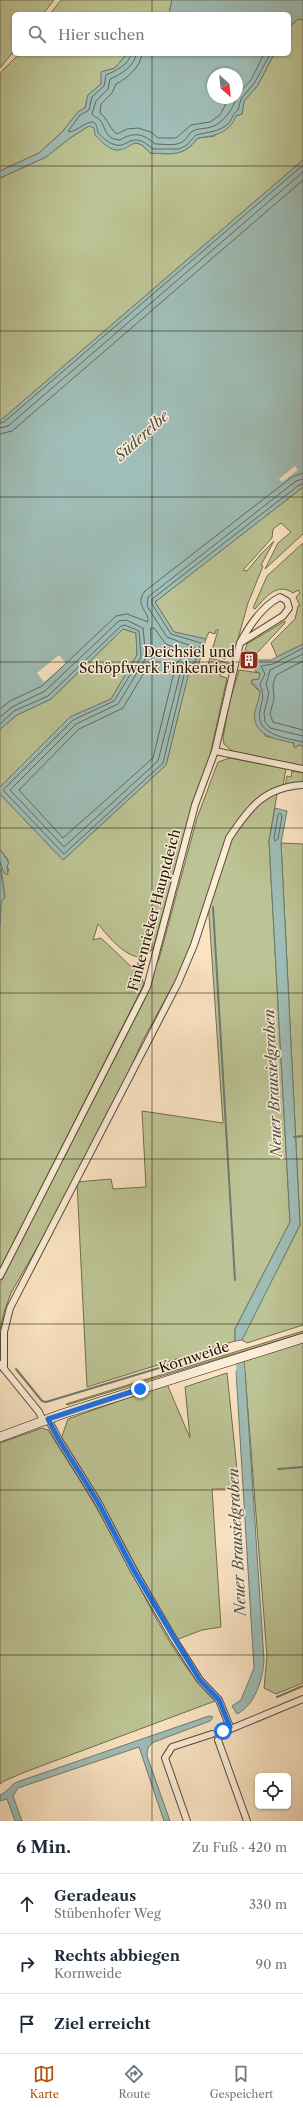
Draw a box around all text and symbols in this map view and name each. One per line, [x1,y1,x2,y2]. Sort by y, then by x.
search box [12,12,291,56]
icon: search [26,23,48,45]
text: Hier suchen [58,25,145,44]
north arrow [207,68,243,104]
water label: Süderelbe [110,406,173,465]
place label: Deichsiel und Schöpfwerk Finkenried [79,643,235,677]
building icon: Deichsiel und Schöpfwerk Finkenried [238,649,260,671]
street label: Finkenrieker Hauptdeich [124,827,184,993]
water label: Neuer Brausielgraben [259,1009,286,1159]
street label: Kornweide [157,1337,232,1377]
route end [131,1380,149,1398]
water label: Neuer Brausielgraben [223,1468,250,1618]
route start [214,1722,232,1740]
map controls [255,1773,291,1809]
button: locate [255,1773,291,1809]
text: 6 Min. [16,1837,71,1857]
text: Zu Fuß · 420 m [192,1839,287,1855]
text: Geradeaus [54,1886,136,1905]
icon: ahead [16,1893,38,1915]
text: 330 m [249,1896,287,1912]
text: Stübenhofer Weg [54,1905,161,1921]
text: Rechts abbiegen [54,1946,180,1965]
icon: right [16,1953,38,1975]
text: 90 m [256,1956,287,1972]
text: Kornweide [54,1965,122,1981]
icon: arrive [16,2013,38,2035]
text: Ziel erreicht [54,2014,150,2033]
tab: Karte [30,2063,59,2101]
tab: Route [119,2063,150,2101]
tab: Gespeichert [210,2063,273,2101]

